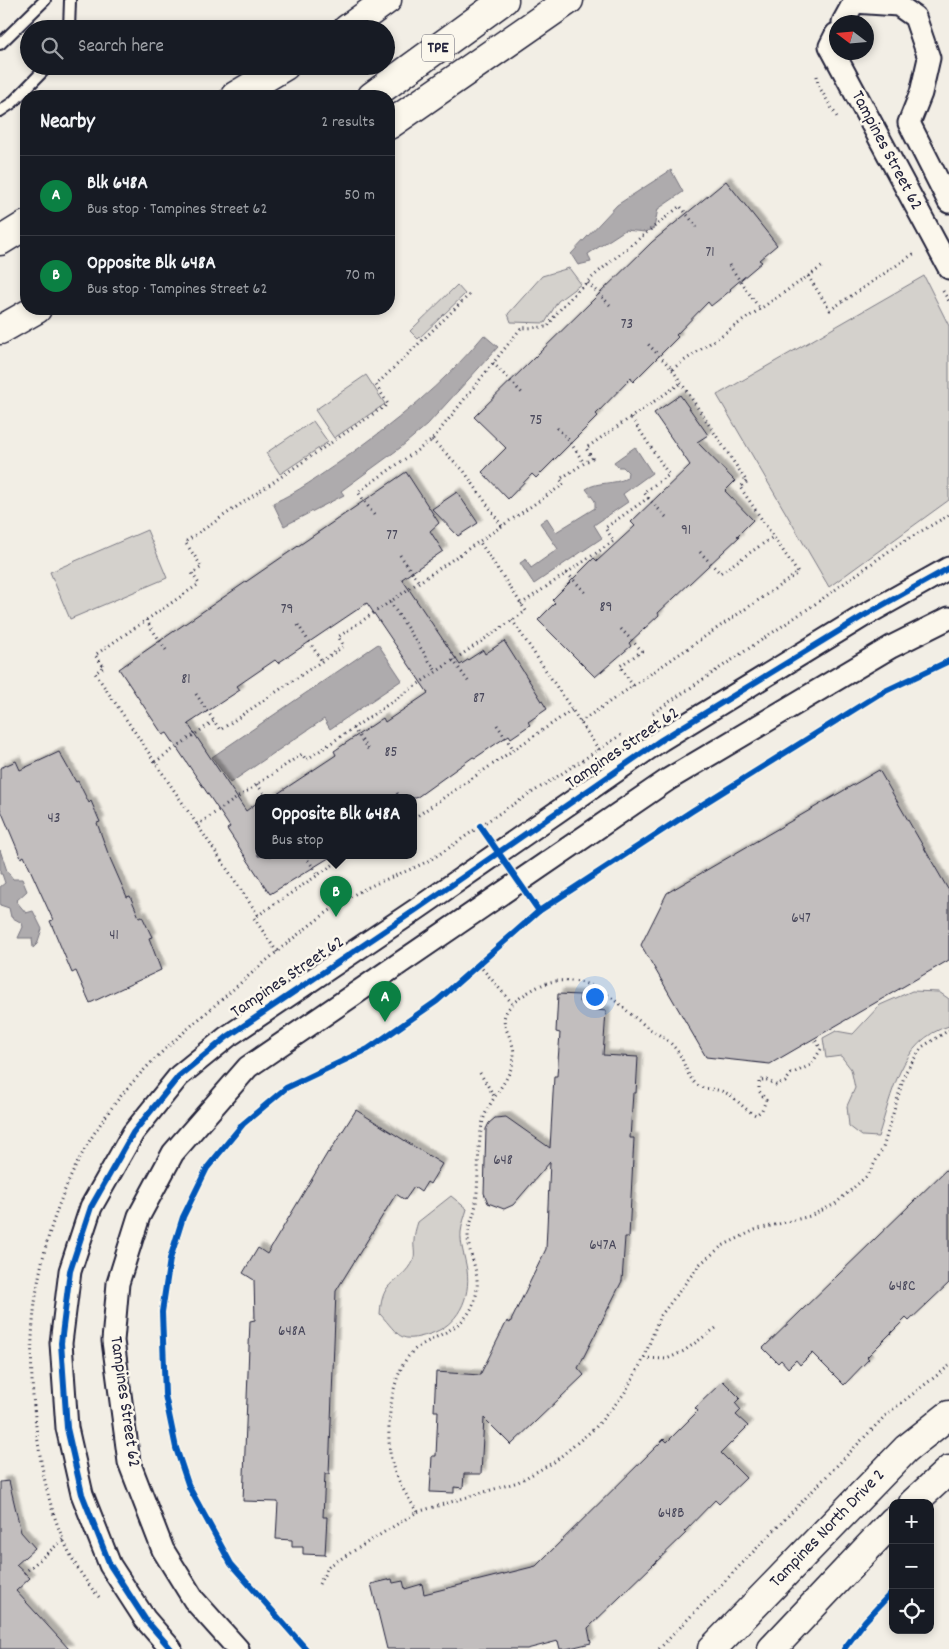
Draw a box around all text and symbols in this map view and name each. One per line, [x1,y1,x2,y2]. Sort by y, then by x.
north arrow [829,15,874,60]
search box [20,20,395,75]
icon: search [38,34,66,62]
text: Search here [78,34,164,61]
road number: TPE [422,34,454,62]
street label: Tampines Street 62 [844,87,928,215]
text: Nearby [40,108,95,138]
text: 2 results [321,111,375,134]
text: Blk 648A [87,171,148,198]
text: A [52,184,60,207]
text: 50 m [344,184,375,207]
text: Bus stop · Tampines Street 62 [87,198,267,221]
house number: 71 [705,242,715,264]
text: Opposite Blk 648A [87,251,216,278]
text: B [52,264,60,287]
text: 70 m [345,264,375,287]
text: Bus stop · Tampines Street 62 [87,278,267,301]
house number: 73 [621,314,633,336]
house number: 75 [530,410,542,432]
house number: 91 [681,520,691,542]
house number: 77 [386,525,398,547]
house number: 89 [600,597,612,619]
house number: 79 [281,599,293,621]
house number: 81 [181,669,191,691]
house number: 87 [473,688,485,710]
street label: Tampines Street 62 [561,702,685,796]
house number: 85 [385,742,398,764]
popup [255,794,417,859]
text: Opposite Blk 648A [272,802,400,829]
house number: 43 [48,808,60,830]
text: Bus stop [272,829,324,852]
pin: B [320,876,352,917]
house number: 647 [791,908,811,930]
house number: 41 [109,925,119,947]
street label: Tampines Street 62 [226,931,350,1025]
pin: A [369,981,401,1022]
your location [582,984,608,1010]
house number: 648 [493,1150,513,1172]
house number: 647A [589,1235,617,1257]
house number: 648C [888,1276,916,1298]
house number: 648A [278,1321,306,1343]
street label: Tampines Street 62 [102,1335,146,1469]
street label: Tampines North Drive 2 [765,1464,891,1594]
map controls [889,1499,934,1634]
button: + [889,1499,934,1544]
house number: 648B [658,1503,684,1525]
button: − [889,1544,934,1589]
button: locate [889,1589,934,1634]

